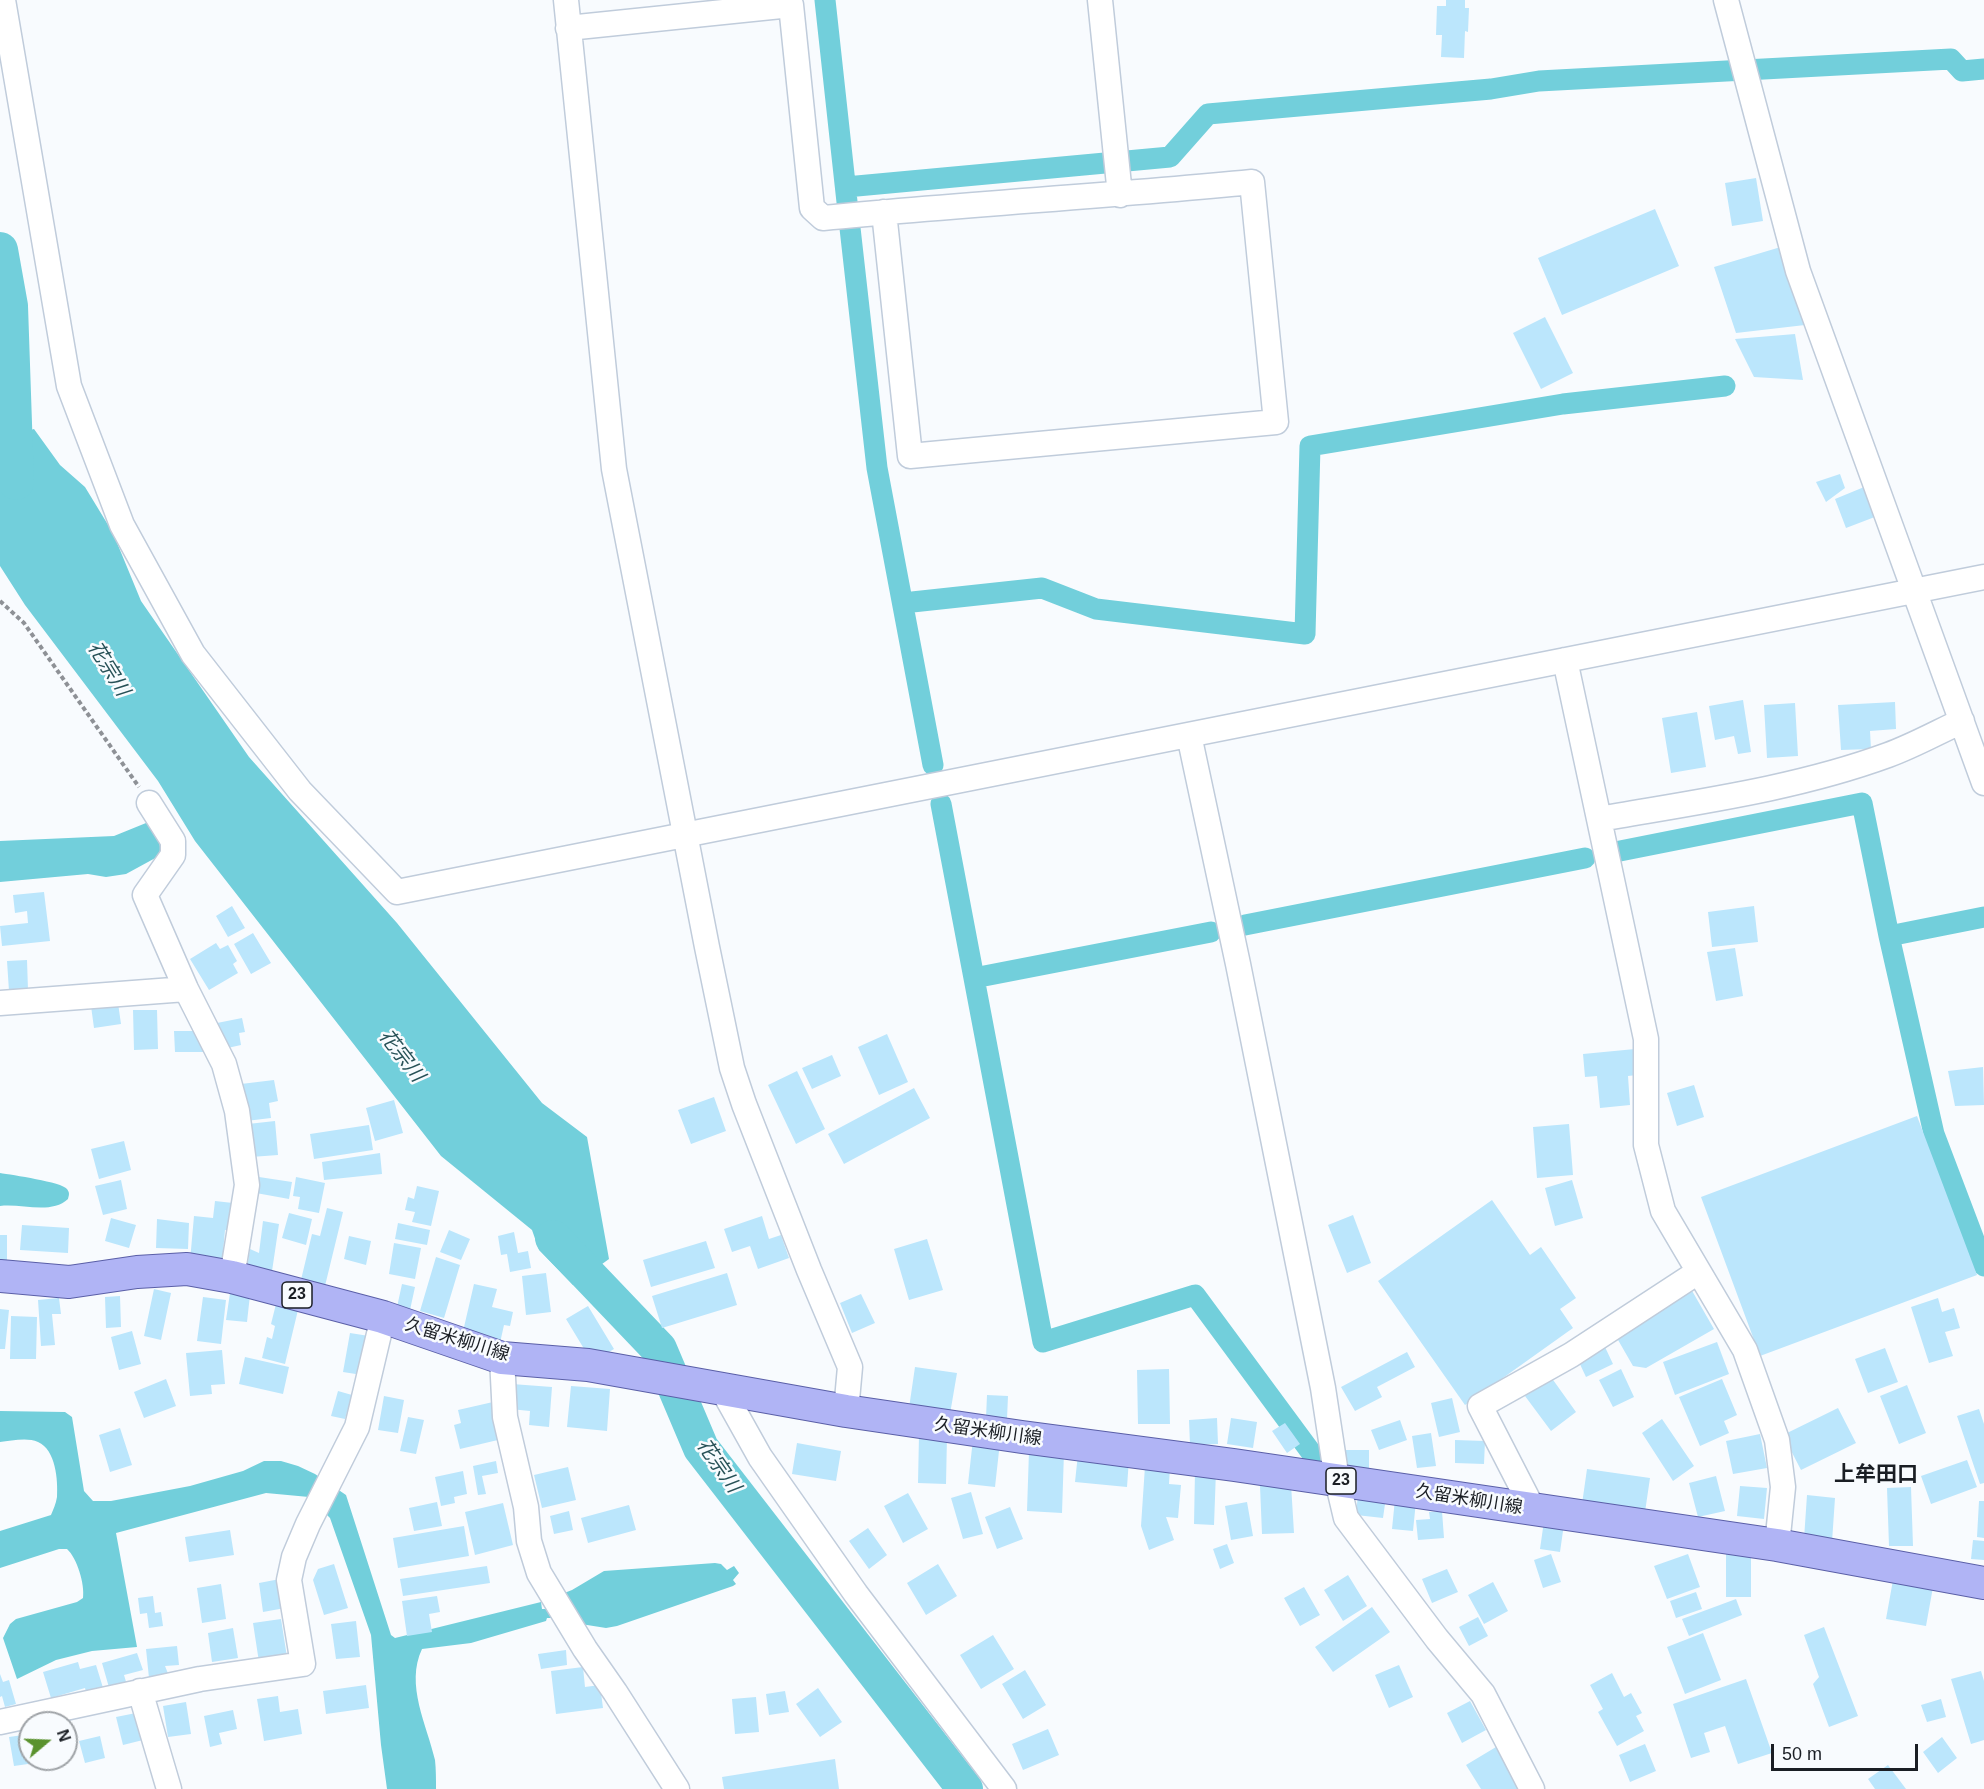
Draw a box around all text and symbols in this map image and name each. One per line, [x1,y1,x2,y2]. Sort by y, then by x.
water label: 花宗川 [82,637,134,701]
water label: 花宗川 [373,1025,429,1087]
road number: 23 [282,1282,312,1308]
street label: 久留米柳川線 [402,1314,512,1366]
street label: 久留米柳川線 [933,1414,1043,1450]
water label: 花宗川 [691,1435,745,1497]
district label: 上牟田口 [1834,1462,1918,1488]
road number: 23 [1326,1468,1356,1494]
street label: 久留米柳川線 [1414,1481,1524,1519]
north arrow [18,1711,78,1771]
text: N [54,1727,74,1744]
scale bar [1774,1732,1921,1770]
text: 50 m [1782,1744,1822,1764]

